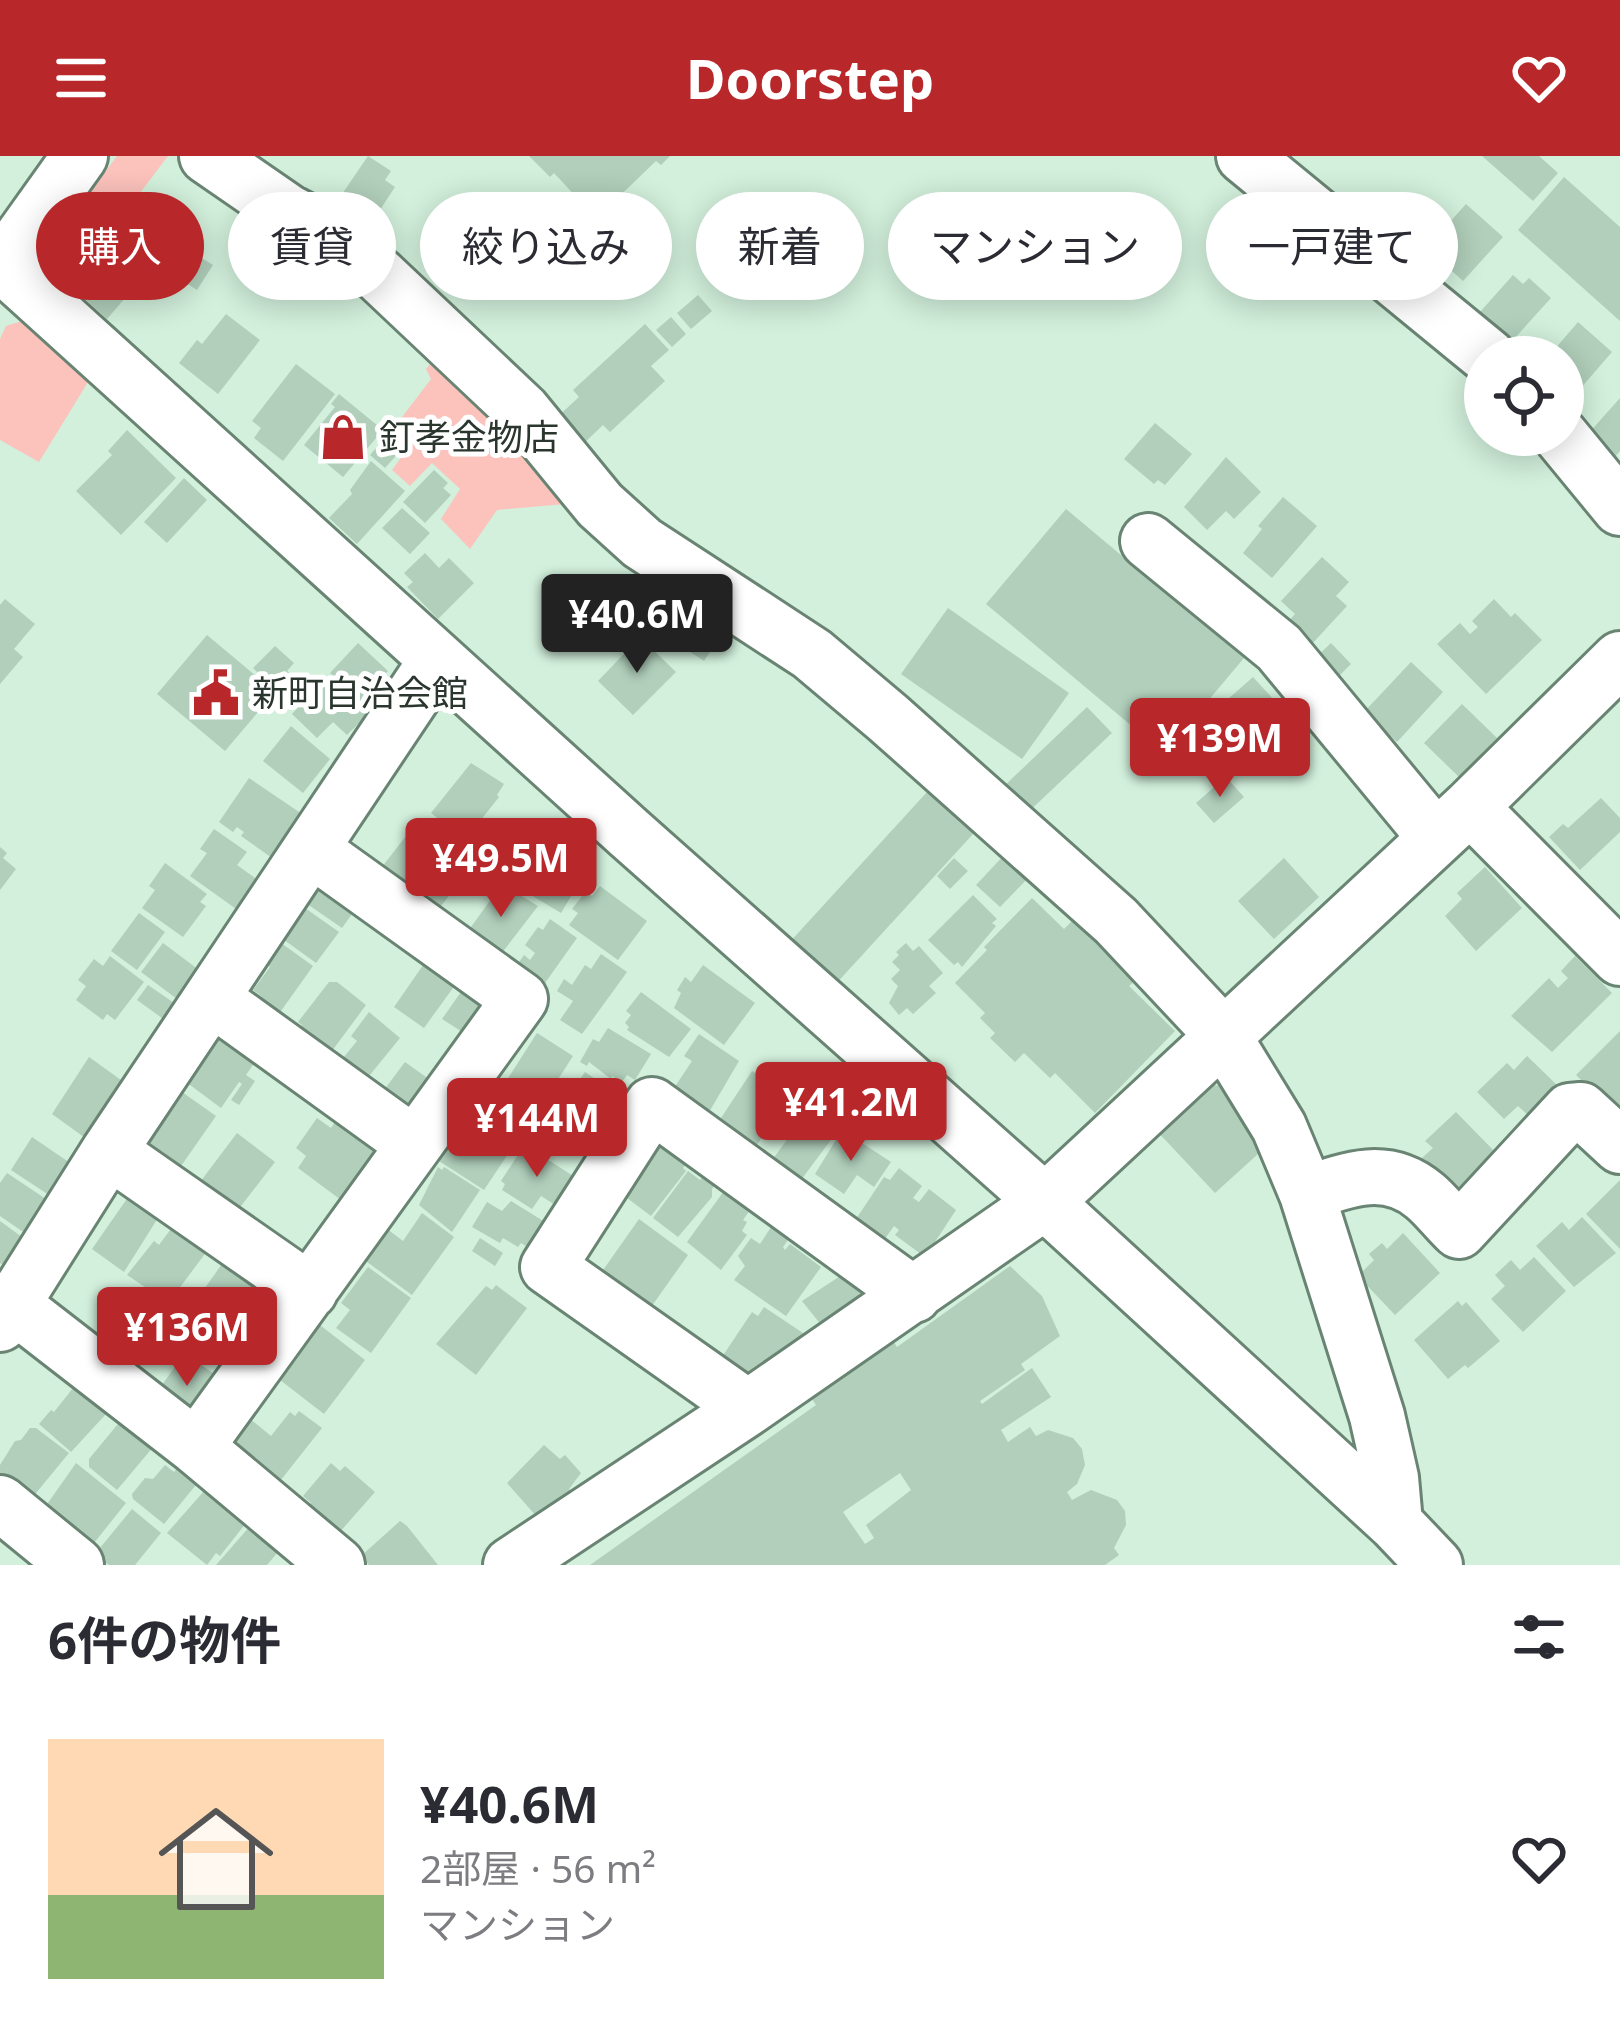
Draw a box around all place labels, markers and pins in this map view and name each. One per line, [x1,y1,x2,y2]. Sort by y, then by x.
shop icon: 釘孝金物店 [318,412,368,462]
place label: 釘孝金物店 [379,412,559,461]
pin: ¥40.6M [539,574,735,676]
public building icon: 新町自治会館 [191,668,241,718]
place label: 新町自治会館 [252,668,468,717]
pin: ¥139M [1136,698,1304,800]
pin: ¥49.5M [403,818,599,920]
pin: ¥41.2M [753,1062,949,1164]
pin: ¥144M [453,1078,621,1180]
pin: ¥136M [103,1287,271,1389]

